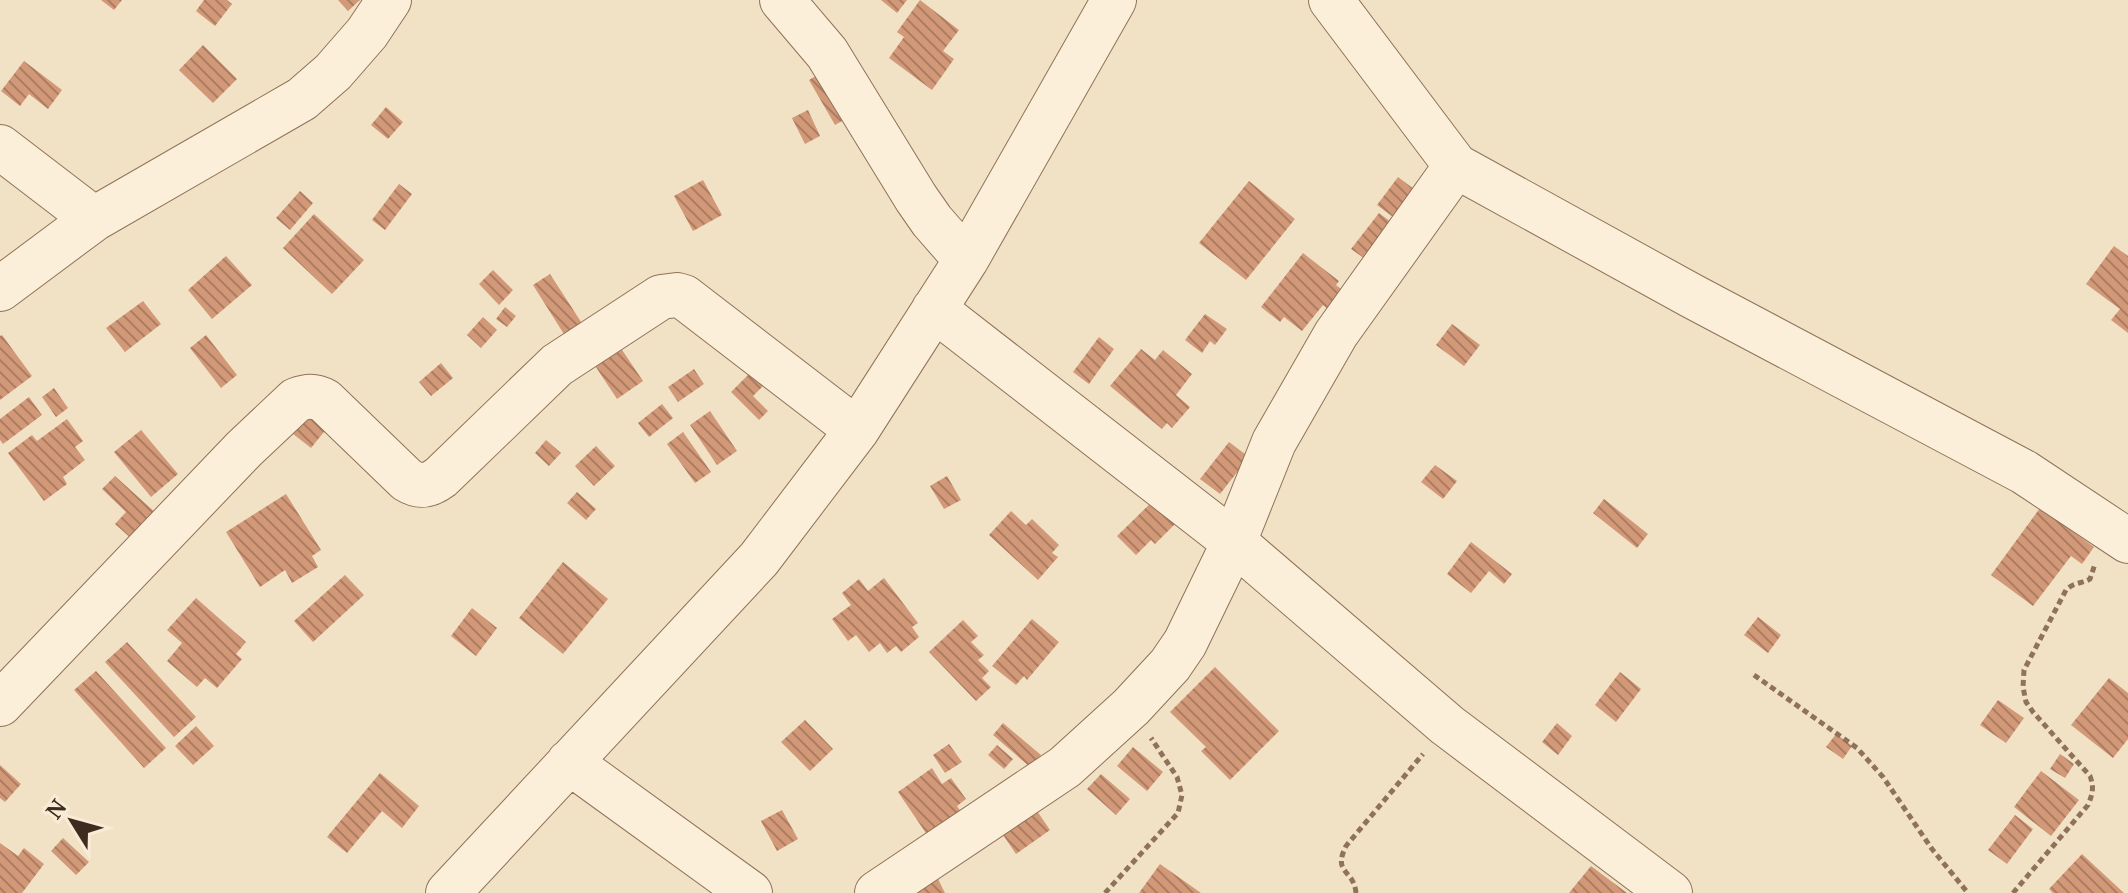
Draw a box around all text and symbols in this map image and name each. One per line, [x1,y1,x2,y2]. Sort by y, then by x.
north arrow [32,781,112,861]
text: N [38,792,72,824]

